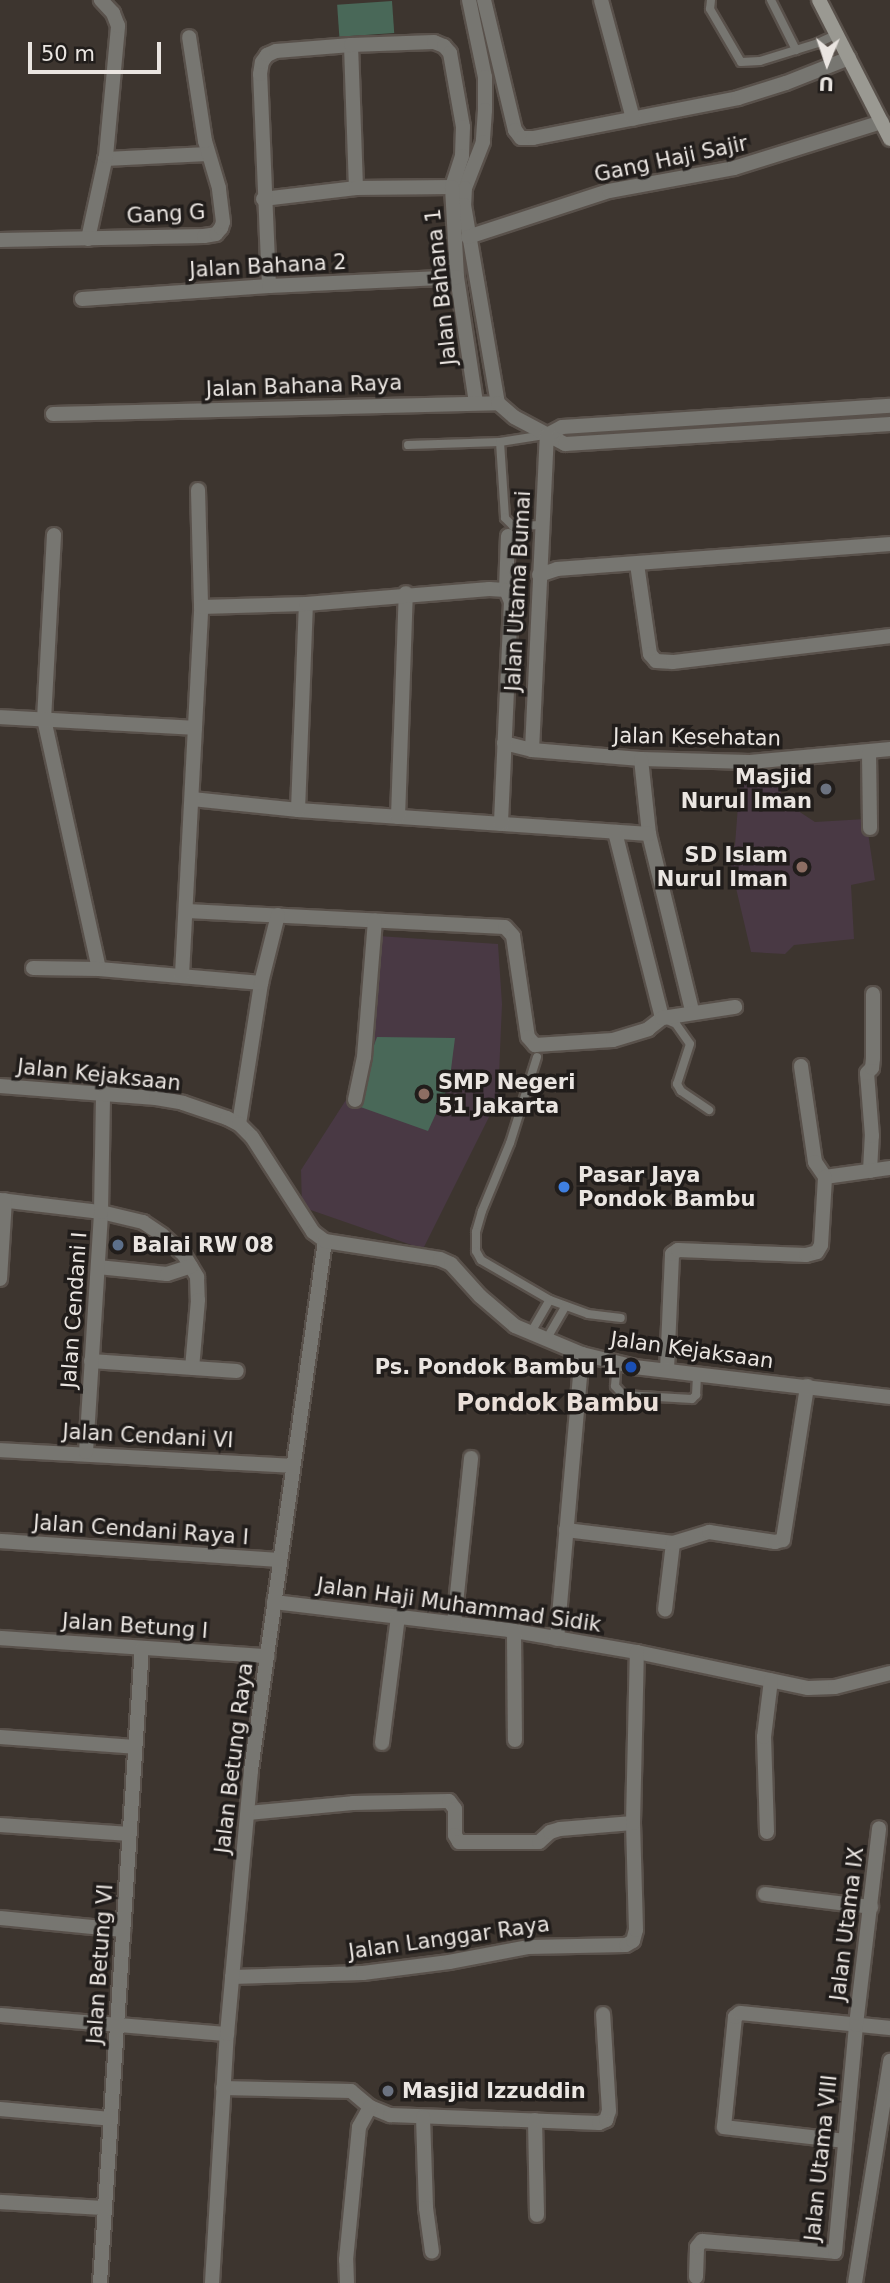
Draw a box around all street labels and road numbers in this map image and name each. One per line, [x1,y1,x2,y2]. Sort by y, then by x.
street label: Gang Haji Sajir [592,130,750,188]
street label: Gang G [126,199,206,229]
street label: Jalan Bahana 1 [420,207,462,367]
street label: Jalan Bahana 2 [189,249,347,283]
street label: Jalan Bahana Raya [205,370,403,402]
street label: Jalan Utama Bumai [500,490,536,692]
street label: Jalan Kesehatan [613,723,781,751]
street label: Jalan Kejaksaan [16,1054,182,1096]
street label: Jalan Cendani I [56,1231,92,1389]
street label: Jalan Kejaksaan [609,1326,775,1374]
street label: Jalan Cendani VI [62,1419,234,1453]
street label: Jalan Cendani Raya I [32,1510,250,1550]
street label: Jalan Haji Muhammad Sidik [315,1573,603,1637]
street label: Jalan Betung I [61,1608,209,1644]
street label: Jalan Betung Raya [210,1661,258,1855]
street label: Jalan Utama IX [825,1846,869,2002]
street label: Jalan Betung VI [82,1883,118,2045]
street label: Jalan Langgar Raya [347,1911,551,1965]
street label: Jalan Utama VIII [800,2074,842,2242]

